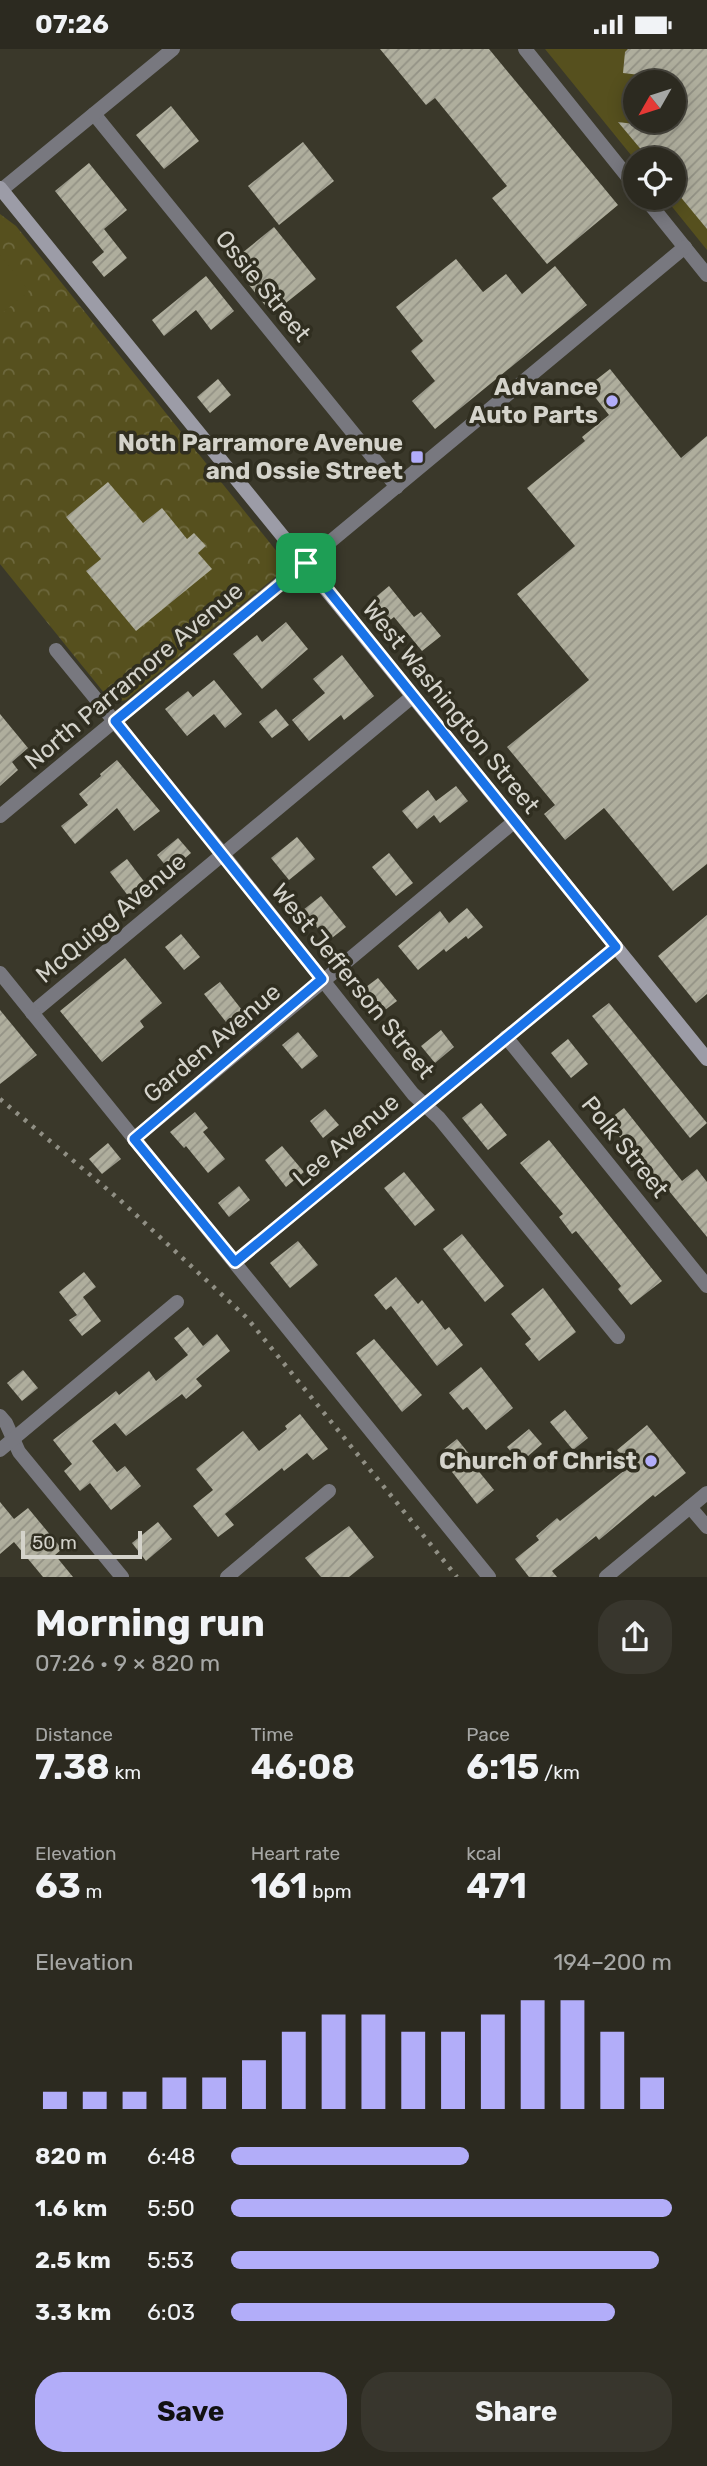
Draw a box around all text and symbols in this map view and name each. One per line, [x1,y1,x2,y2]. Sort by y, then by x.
text: 07:26 [35,9,109,40]
north arrow [623,70,686,133]
map controls [623,70,686,210]
button: locate [623,147,686,210]
street label: Ossie Street [210,225,316,347]
place label: Advance Auto Parts [469,373,598,429]
marker: Advance Auto Parts [604,393,620,409]
place label: Noth Parramore Avenue and Ossie Street [118,429,403,485]
marker: Noth Parramore Avenue and Ossie Street [409,449,425,465]
pin [276,533,336,593]
icon: arrive [287,544,325,582]
street label: North Parramore Avenue [19,577,249,775]
street label: West Washington Street [357,595,545,819]
street label: McQuigg Avenue [30,847,192,989]
street label: West Jefferson Street [266,878,440,1084]
street label: Garden Avenue [138,978,286,1108]
street label: Lee Avenue [287,1088,405,1192]
street label: Polk Street [576,1091,674,1203]
place label: Church of Christ [439,1447,637,1475]
marker: Church of Christ [643,1453,659,1469]
scale bar [21,1528,142,1560]
text: 50 m [32,1531,77,1554]
text: Morning run [35,1600,265,1646]
button: share [598,1600,672,1674]
text: 07:26 · 9 × 820 m [35,1649,220,1677]
text: Distance [35,1723,113,1746]
text: Time [251,1723,294,1746]
text: Pace [466,1723,510,1746]
text: 7.38 [35,1746,110,1788]
text: 46:08 [251,1746,355,1788]
text: 6:15 [466,1746,539,1788]
text: km [110,1761,141,1784]
text: /km [539,1761,580,1784]
text: Elevation [35,1842,116,1865]
text: Heart rate [251,1842,340,1865]
text: kcal [466,1842,501,1865]
text: 63 [35,1865,81,1907]
text: 161 [251,1865,308,1907]
text: 471 [466,1865,527,1907]
text: m [81,1880,102,1903]
text: bpm [308,1880,352,1903]
text: Elevation [35,1948,134,1976]
text: 194–200 m [553,1948,672,1976]
text: 820 m [35,2142,107,2170]
text: 6:48 [147,2142,196,2170]
text: 1.6 km [35,2194,107,2222]
text: 5:50 [147,2194,195,2222]
text: 2.5 km [35,2246,111,2274]
text: 5:53 [147,2246,194,2274]
text: 3.3 km [35,2298,111,2326]
text: 6:03 [147,2298,195,2326]
button: Save [35,2372,347,2452]
button: Share [361,2372,672,2452]

